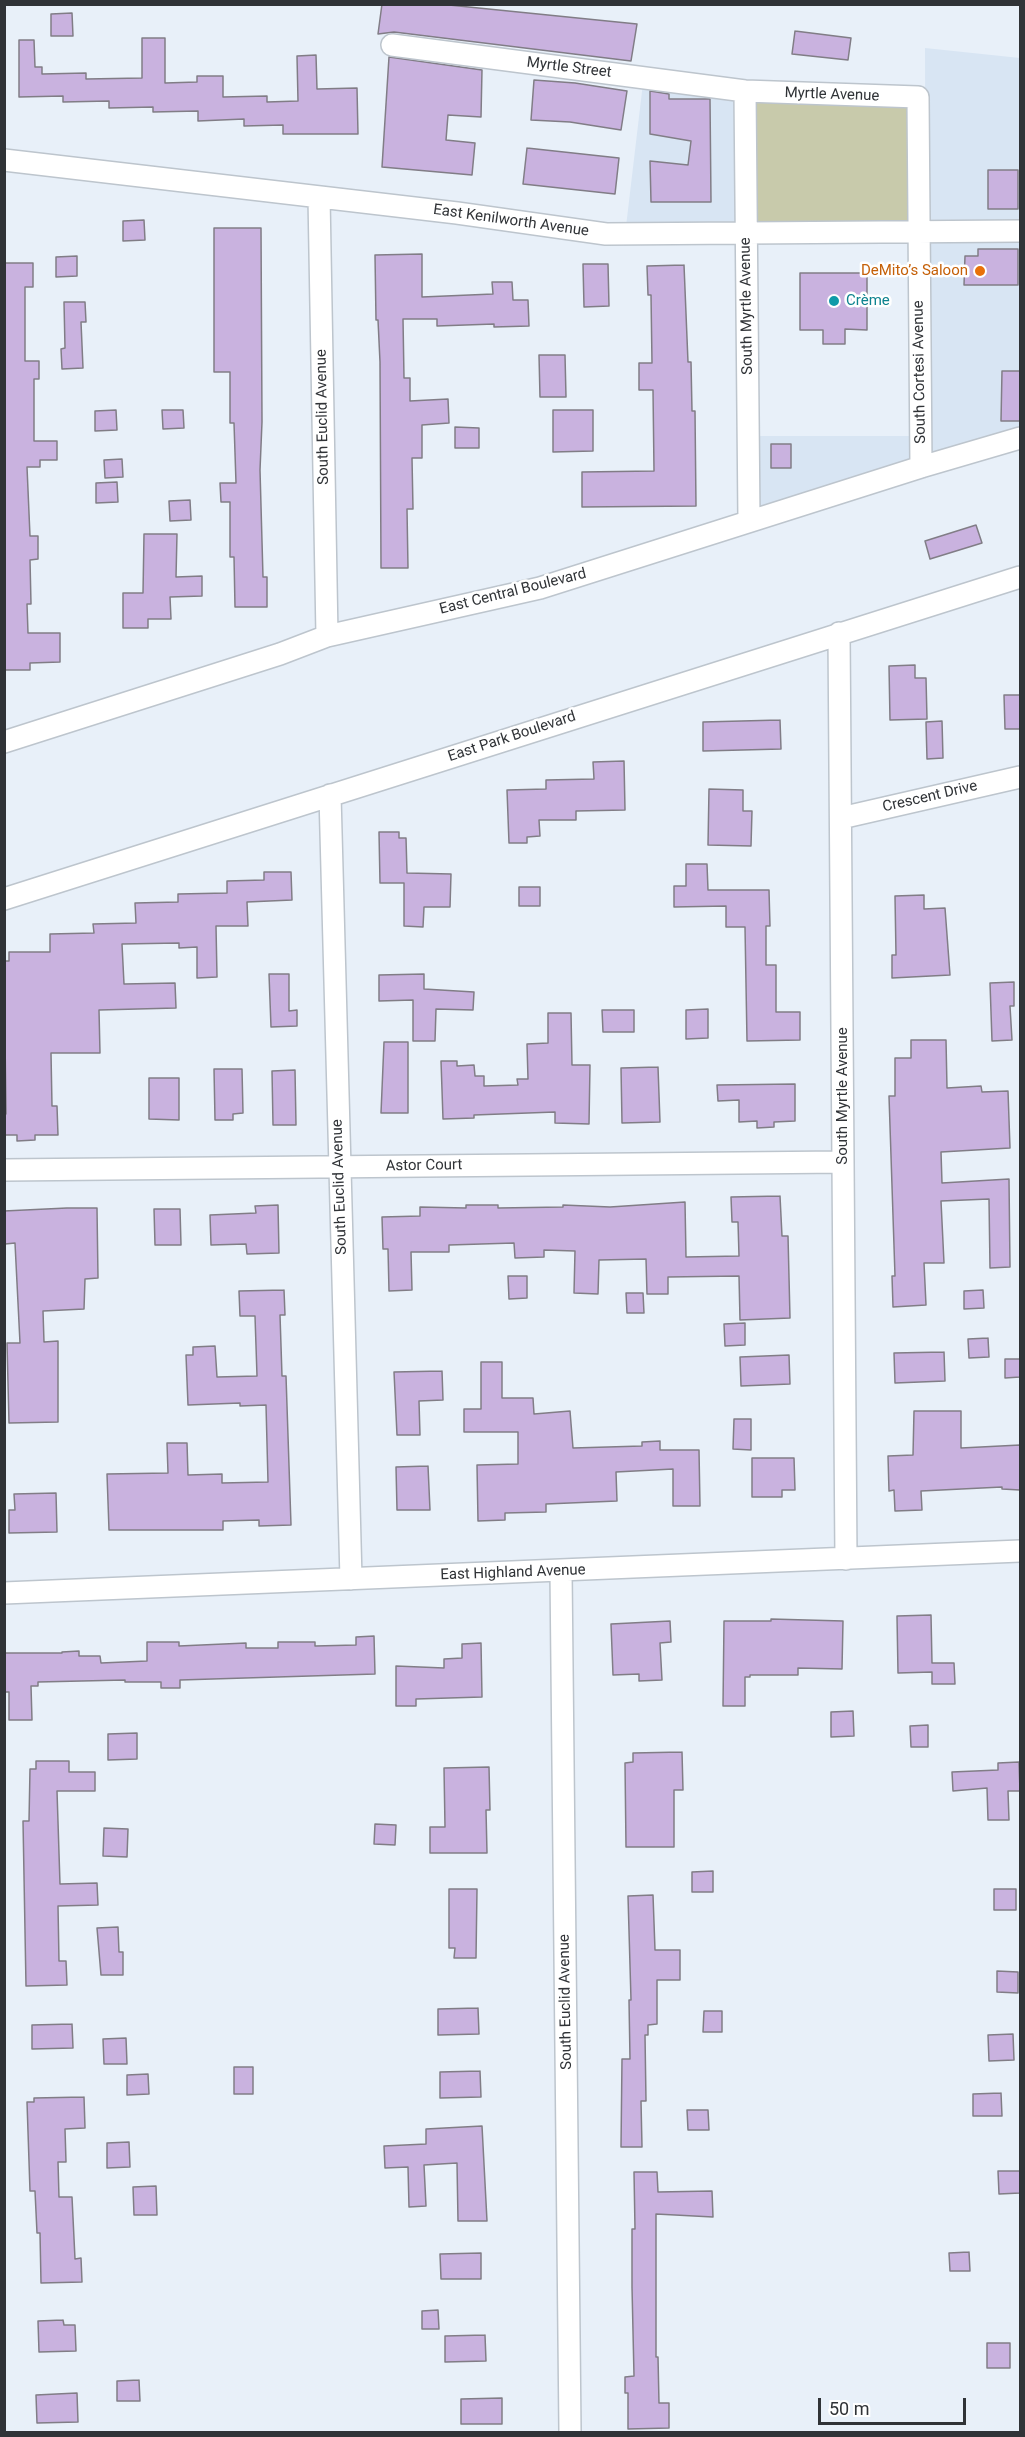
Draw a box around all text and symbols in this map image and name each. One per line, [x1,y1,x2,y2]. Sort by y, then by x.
street label: Myrtle Street [525,54,613,82]
street label: Myrtle Avenue [784,84,880,106]
street label: East Kenilworth Avenue [432,201,590,241]
street label: South Myrtle Avenue [737,237,757,375]
place label: DeMito’s Saloon [861,262,968,280]
marker: DeMito’s Saloon [973,264,987,278]
place label: Crème [846,292,890,310]
marker: Crème [827,294,841,308]
street label: South Cortesi Avenue [910,300,930,444]
street label: South Euclid Avenue [313,349,333,485]
street label: East Central Boulevard [438,565,588,619]
street label: East Park Boulevard [446,708,578,766]
street label: Crescent Drive [881,777,979,817]
street label: South Myrtle Avenue [834,1027,852,1165]
street label: South Euclid Avenue [329,1119,351,1255]
street label: Astor Court [386,1156,462,1176]
street label: East Highland Avenue [440,1561,586,1585]
street label: South Euclid Avenue [556,1934,576,2070]
scale bar [821,2386,970,2424]
text: 50 m [829,2398,869,2419]

